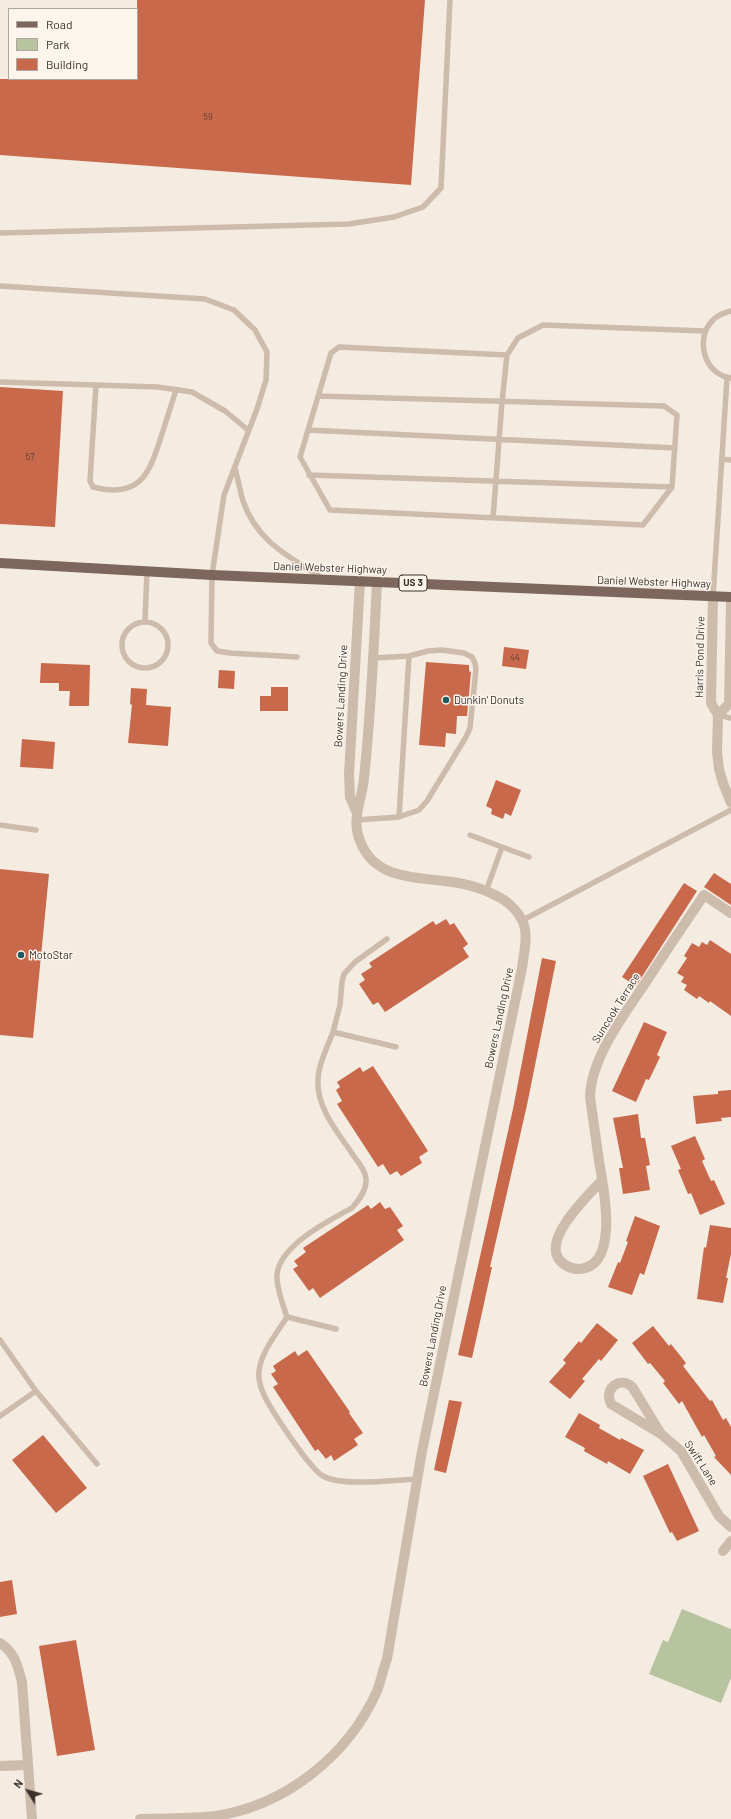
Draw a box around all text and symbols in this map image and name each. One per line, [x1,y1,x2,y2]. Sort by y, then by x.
legend [8,8,138,80]
text: Road [46,17,73,31]
text: Park [46,37,70,51]
text: Building [46,57,88,71]
house number: 59 [203,112,213,122]
house number: 57 [26,452,34,462]
street label: Daniel Webster Highway [273,559,387,577]
street label: Daniel Webster Highway [597,573,711,591]
road number: US 3 [399,575,427,591]
street label: Harris Pond Drive [693,616,707,698]
street label: Bowers Landing Drive [332,644,350,748]
house number: 44 [510,653,520,663]
place label: Dunkin' Donuts [454,693,524,707]
marker: Dunkin' Donuts [441,695,451,705]
place label: MotoStar [29,948,73,962]
marker: MotoStar [16,950,26,960]
street label: Bowers Landing Drive [482,966,516,1070]
street label: Suncook Terrace [589,971,643,1045]
street label: Bowers Landing Drive [417,1284,449,1388]
street label: Swift Lane [682,1438,720,1488]
north arrow [8,1771,48,1811]
text: N [11,1777,25,1790]

